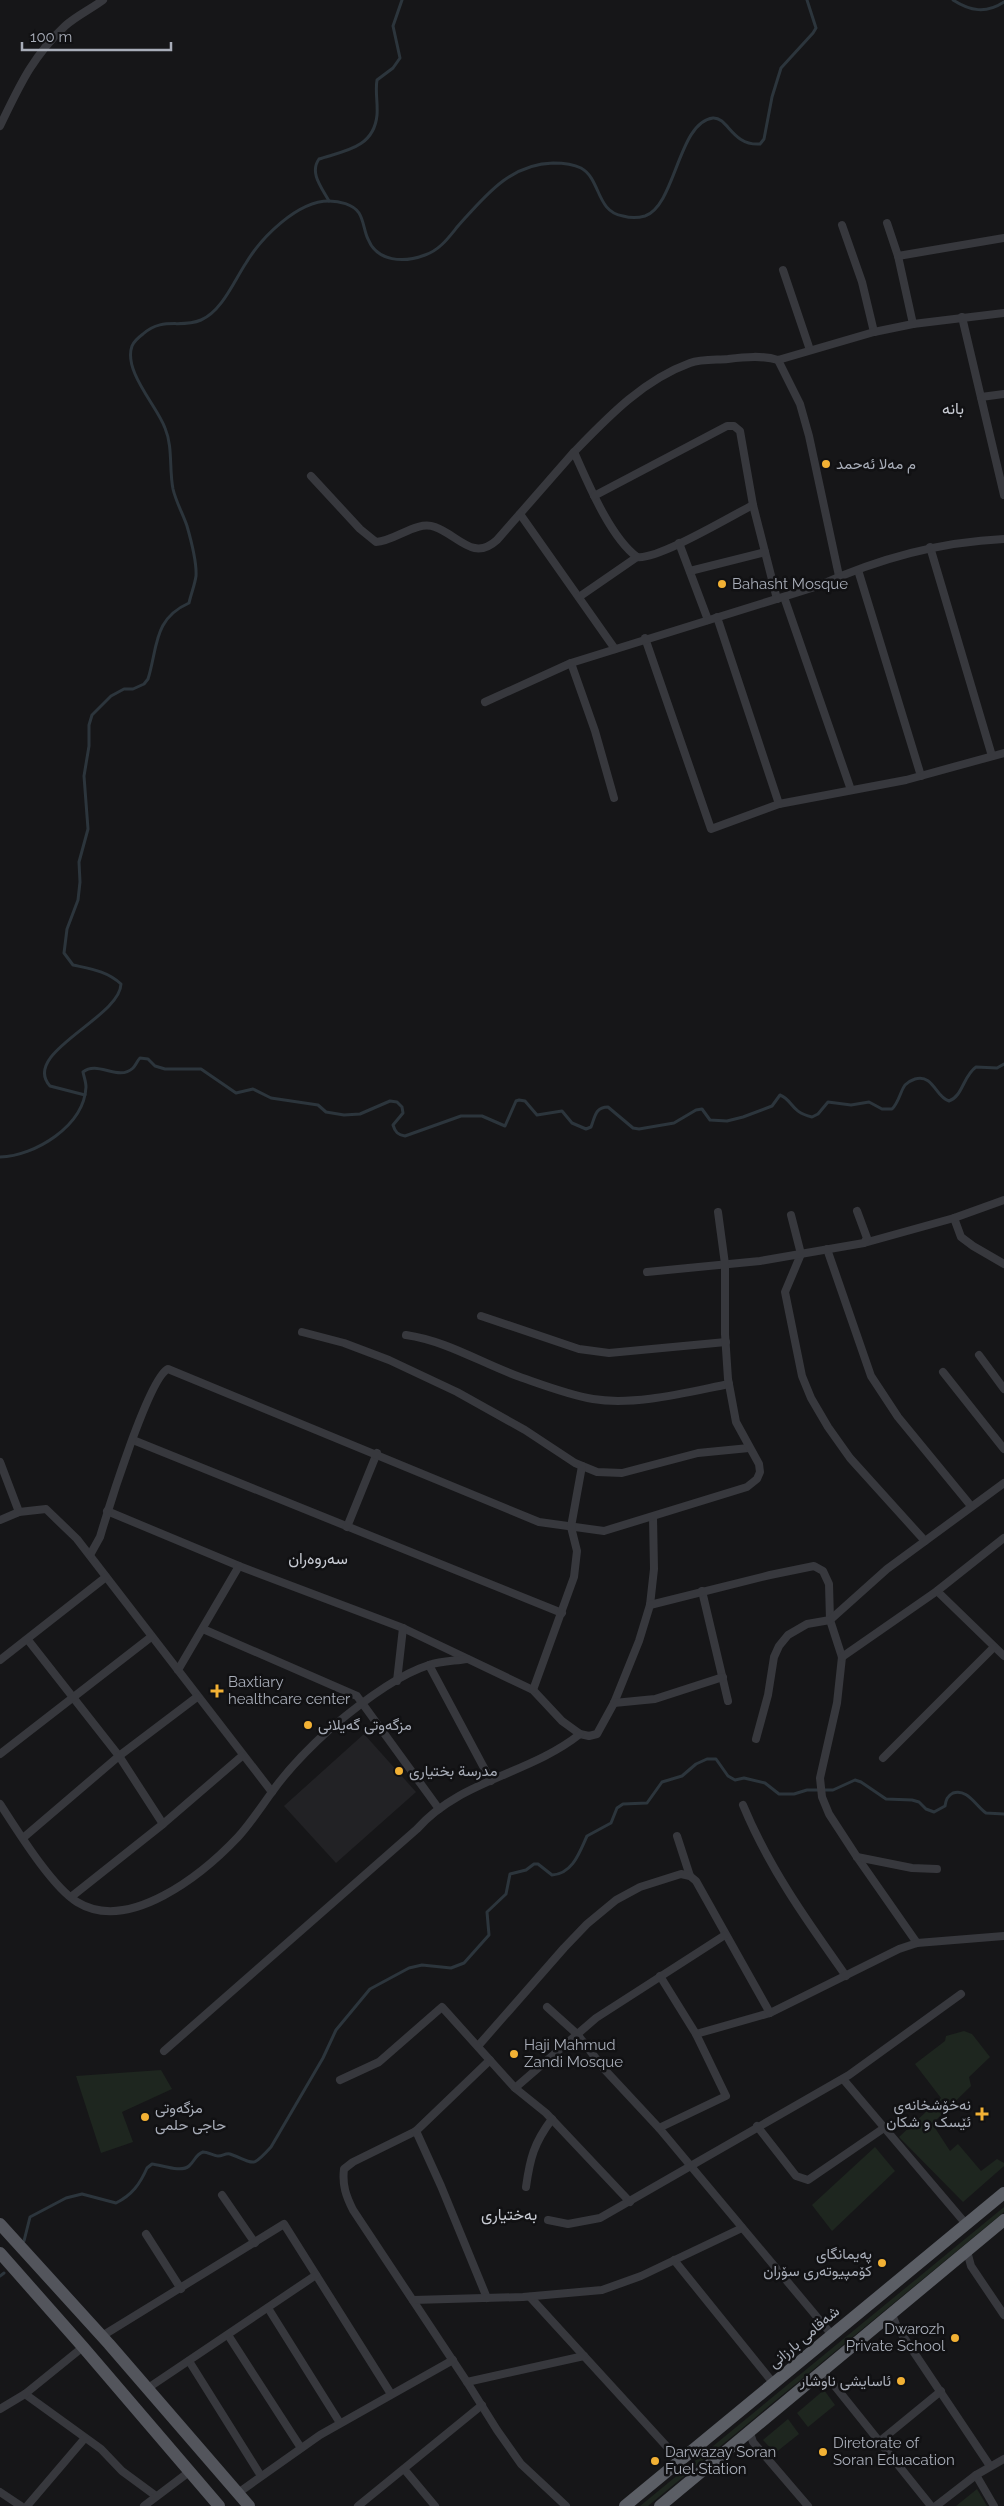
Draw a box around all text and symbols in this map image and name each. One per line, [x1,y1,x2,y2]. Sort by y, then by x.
scale bar [22,20,171,52]
text: 100 m [30,28,72,46]
district label: بانە [942,399,964,418]
place label: م مەلا ئەحمد [836,455,916,474]
marker: م مەلا ئەحمد [820,458,832,470]
place label: Bahasht Mosque [732,575,848,593]
marker: Bahasht Mosque [716,578,728,590]
district label: سەروەران [288,1549,348,1569]
place label: Baxtiary healthcare center [228,1673,351,1708]
marker: Baxtiary healthcare center [210,1684,224,1698]
place label: مزگەوتی گەیلانی [318,1716,412,1735]
marker: مزگەوتی گەیلانی [302,1719,314,1731]
place label: مدرسة بختيارى [409,1762,497,1781]
marker: مدرسة بختيارى [393,1765,405,1777]
place label: Haji Mahmud Zandi Mosque [524,2036,623,2071]
marker: Haji Mahmud Zandi Mosque [508,2048,520,2060]
place label: نەخۆشخانەی ئێسک و شکان [886,2096,971,2131]
place label: مزگەوتی حاجی حلمی [155,2099,226,2135]
marker: نەخۆشخانەی ئێسک و شکان [975,2107,989,2121]
marker: مزگەوتی حاجی حلمی [139,2111,151,2123]
district label: بەختیاری [481,2205,537,2225]
place label: پەیمانگای کۆمپیوتەری سۆران [763,2245,872,2281]
marker: پەیمانگای کۆمپیوتەری سۆران [876,2257,888,2269]
street label: شەقامی بارزانی [765,2302,844,2373]
place label: Dwarozh Private School [846,2320,946,2355]
marker: Dwarozh Private School [949,2332,961,2344]
place label: ئاسایشی ناوشار [799,2372,891,2391]
marker: ئاسایشی ناوشار [895,2375,907,2387]
place label: Diretorate of Soran Eduacation [833,2434,955,2469]
place label: Darwazay Soran Fuel Station [665,2443,776,2478]
marker: Diretorate of Soran Eduacation [817,2446,829,2458]
marker: Darwazay Soran Fuel Station [649,2455,661,2467]

